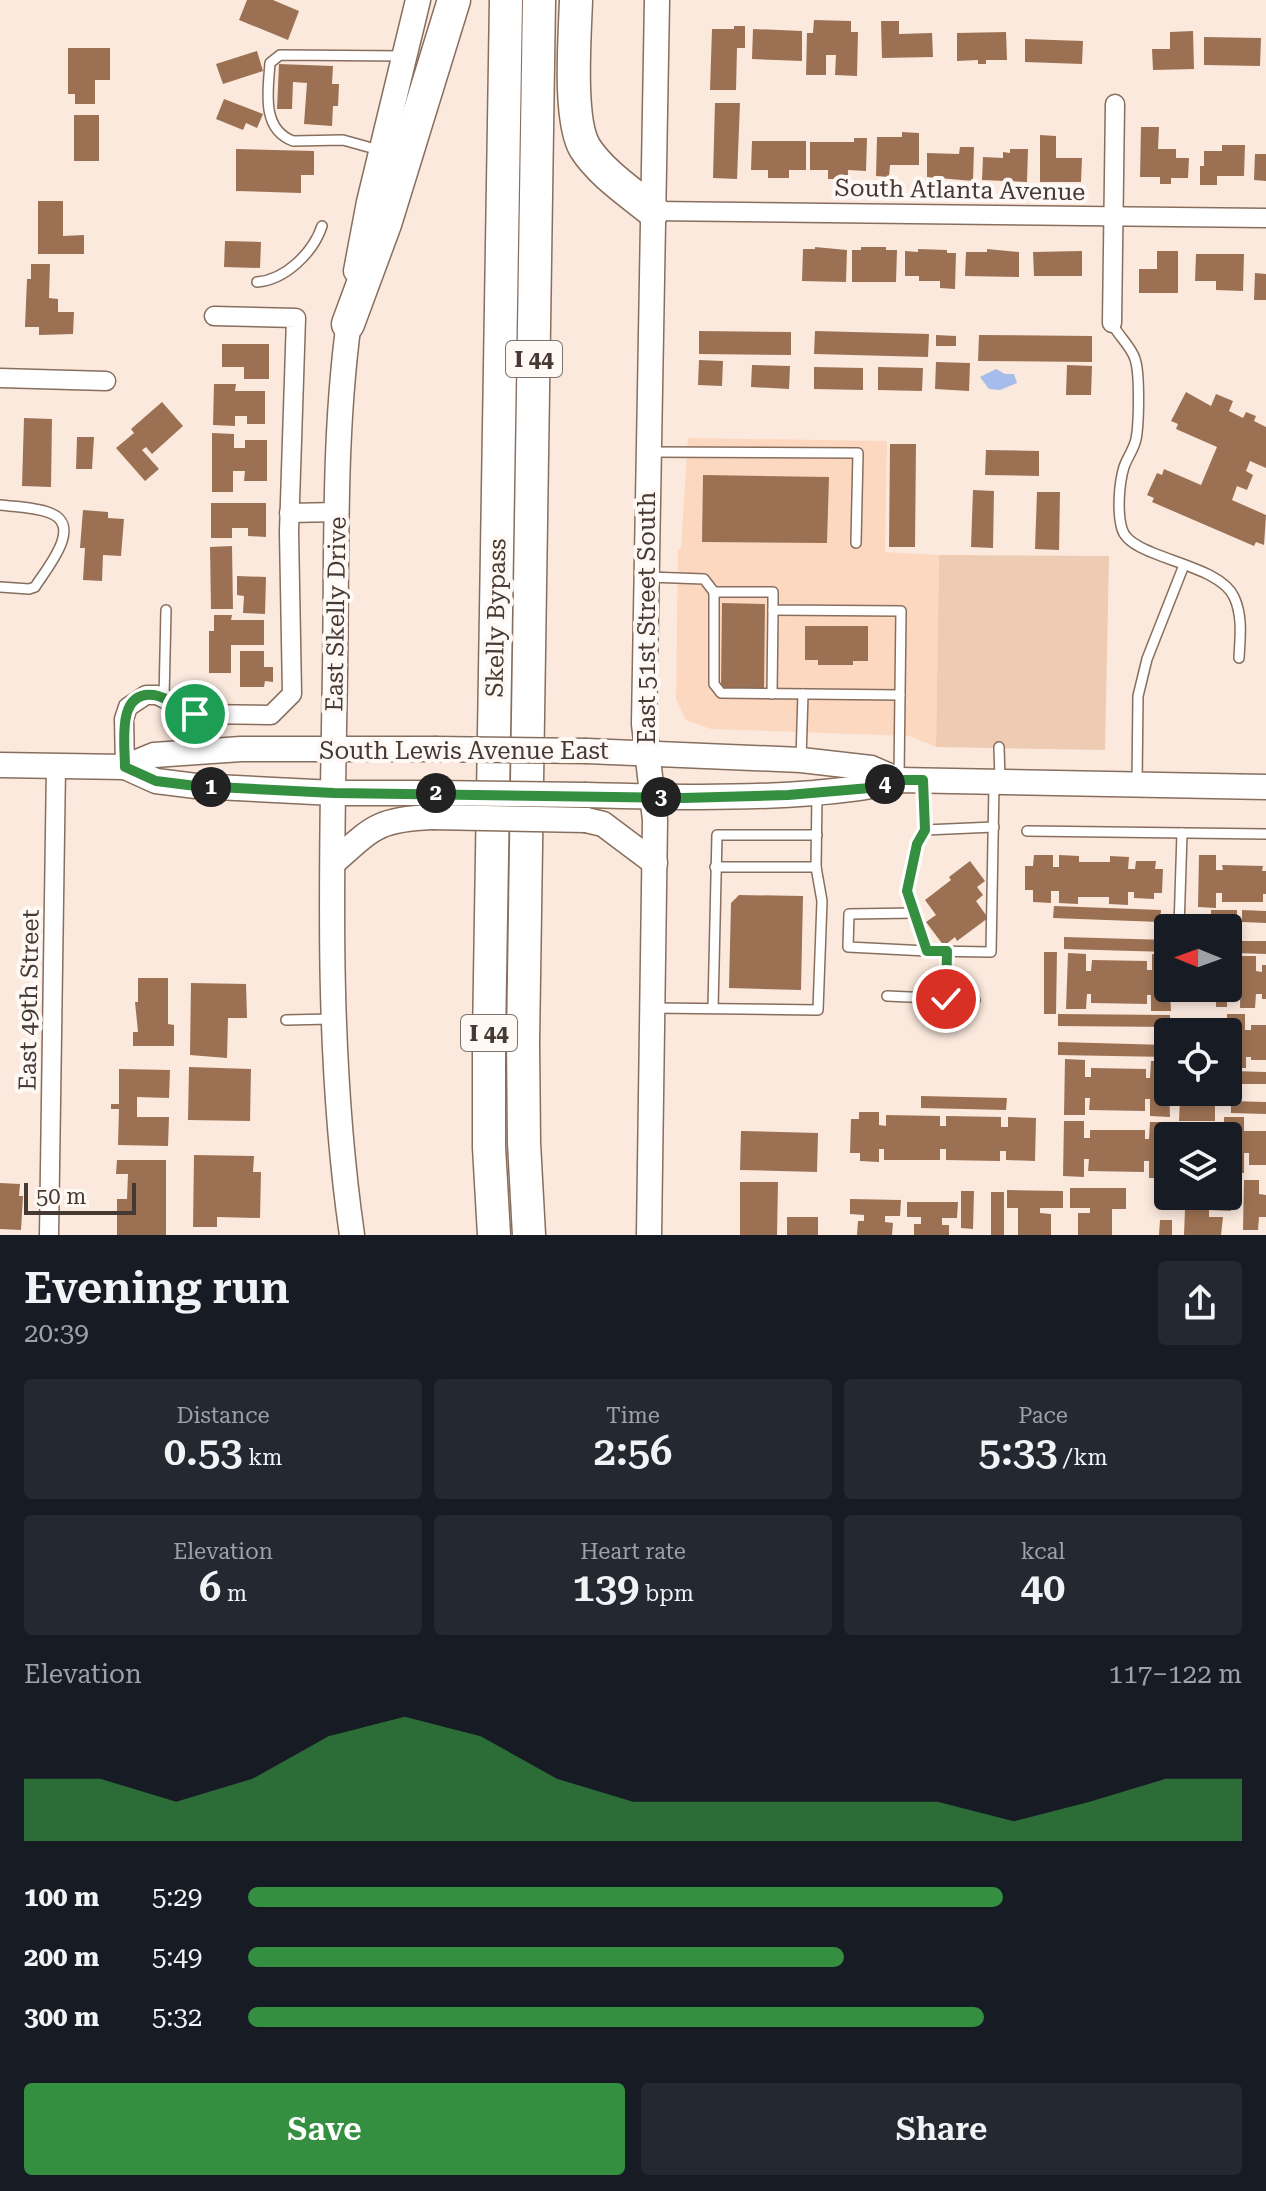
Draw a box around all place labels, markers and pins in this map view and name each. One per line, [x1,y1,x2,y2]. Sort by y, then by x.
pin [161,680,229,748]
pin: 4 [865,764,905,804]
pin: 1 [191,767,231,807]
pin: 2 [416,773,456,813]
pin: 3 [641,777,681,817]
pin [912,965,980,1033]

